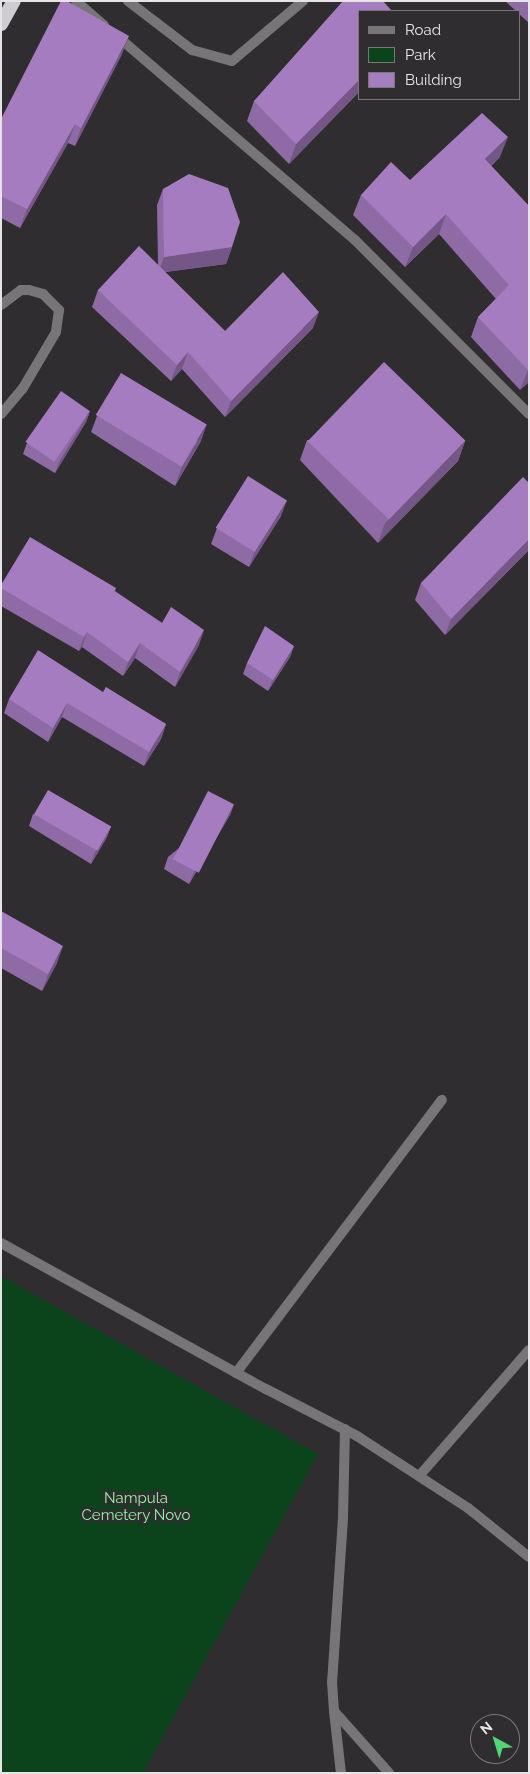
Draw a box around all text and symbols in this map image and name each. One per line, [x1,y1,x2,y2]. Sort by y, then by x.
legend [358,10,520,100]
text: Road [405,21,441,39]
text: Park [405,46,436,64]
text: Building [405,71,462,89]
park label: Nampula Cemetery Novo [81,1489,191,1524]
north arrow [470,1714,520,1764]
text: N [477,1719,495,1738]

